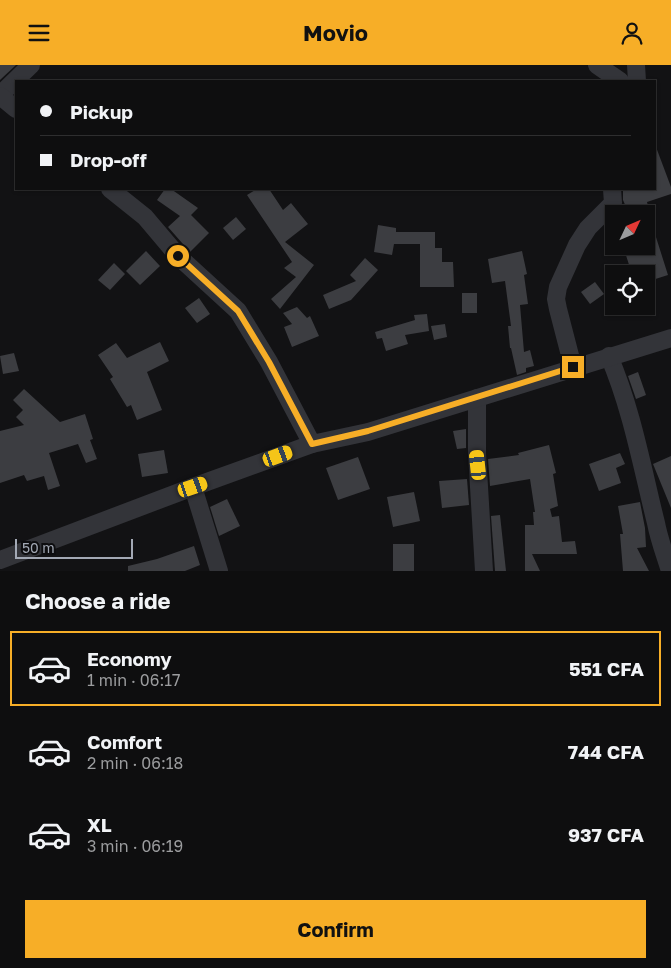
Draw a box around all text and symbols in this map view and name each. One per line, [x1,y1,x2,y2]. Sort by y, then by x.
icon: menu [25,19,53,47]
text: Movio [303,19,368,46]
icon: person [618,19,646,47]
text: Pickup [70,100,133,123]
text: Drop-off [70,148,147,171]
north arrow [605,205,655,255]
map controls [605,205,655,315]
route start [167,245,189,267]
button: locate [605,265,655,315]
route end [562,356,584,378]
car [261,444,294,468]
car [468,449,487,481]
car [176,475,209,499]
scale bar [15,535,132,559]
text: 50 m [22,539,55,556]
text: Choose a ride [25,587,171,614]
icon: car [27,646,72,691]
text: Economy [87,647,172,670]
text: 551 CFA [569,657,644,680]
text: 1 min · 06:17 [87,670,181,690]
icon: car [27,729,72,774]
text: Comfort [87,730,162,753]
text: 744 CFA [568,740,644,763]
text: 2 min · 06:18 [87,753,183,773]
icon: car [27,812,72,857]
text: XL [87,813,112,836]
text: 937 CFA [568,823,644,846]
text: 3 min · 06:19 [87,836,183,856]
button: Confirm [25,900,646,958]

